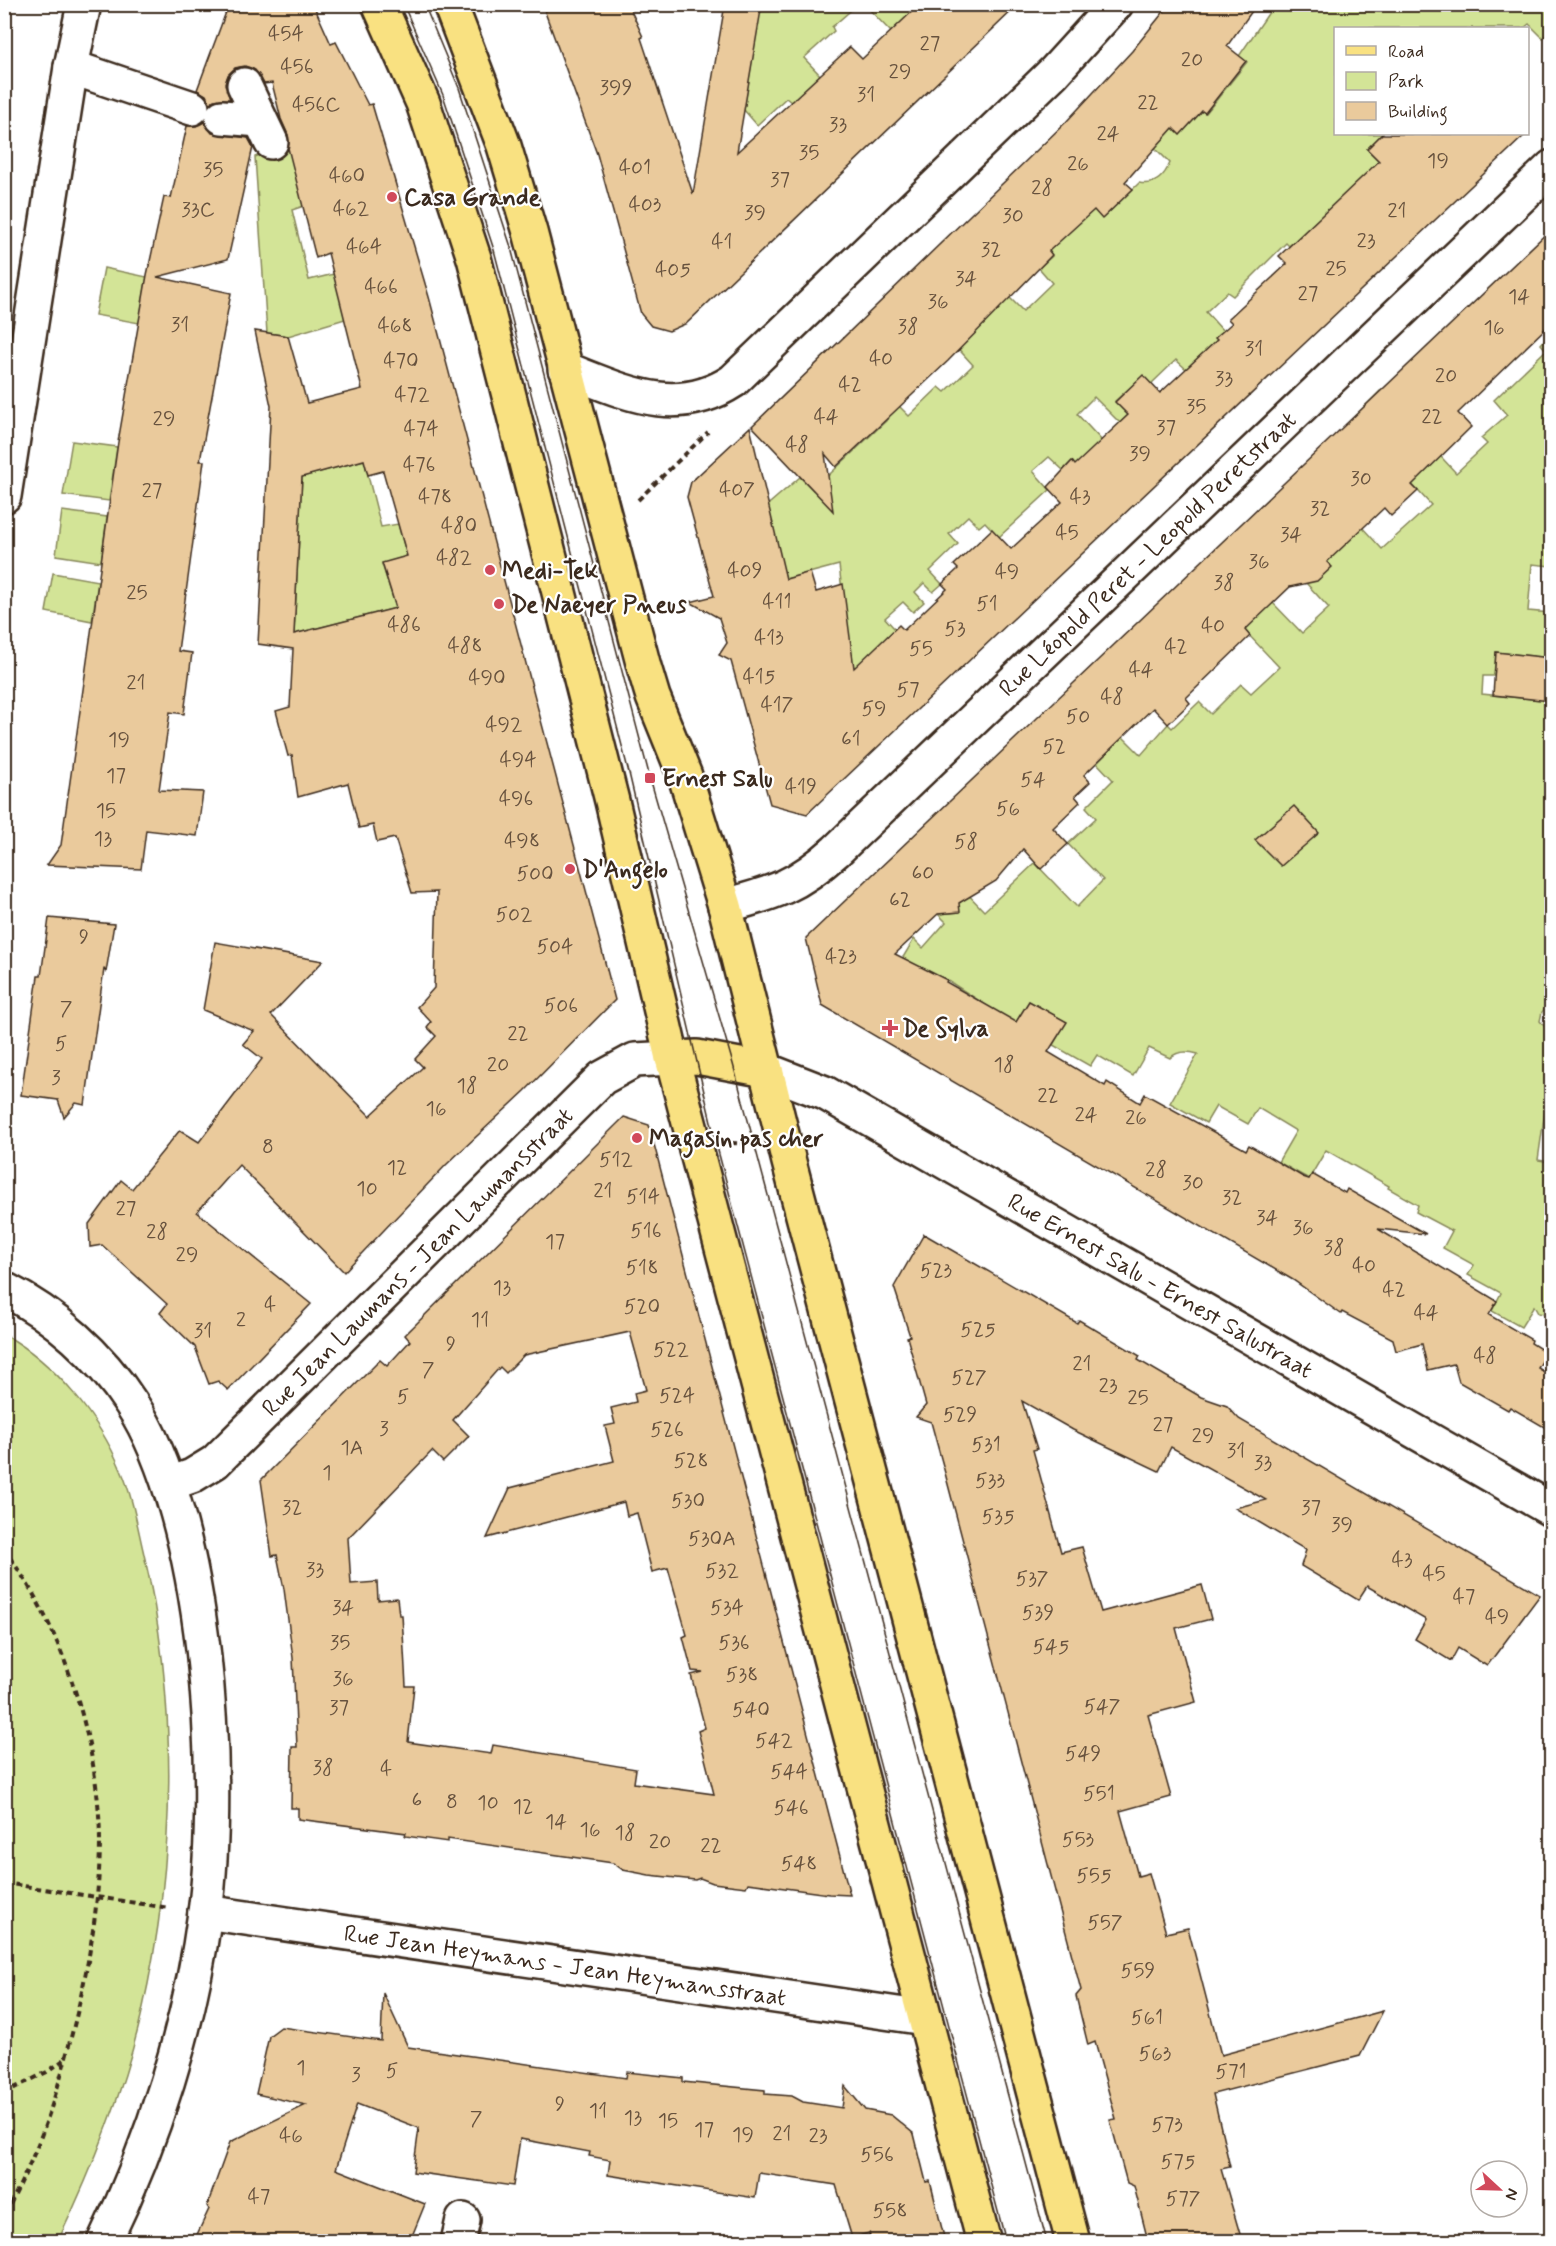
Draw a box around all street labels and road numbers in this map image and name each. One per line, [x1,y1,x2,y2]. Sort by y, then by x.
street label: Rue Léopold Peret - Leopold Peretstraat [993,405,1304,704]
street label: Rue Jean Laumans - Jean Laumansstraat [256,1101,581,1424]
street label: Rue Ernest Salu - Ernest Salustraat [1001,1187,1318,1386]
street label: Rue Jean Heymans - Jean Heymansstraat [342,1919,788,2014]

